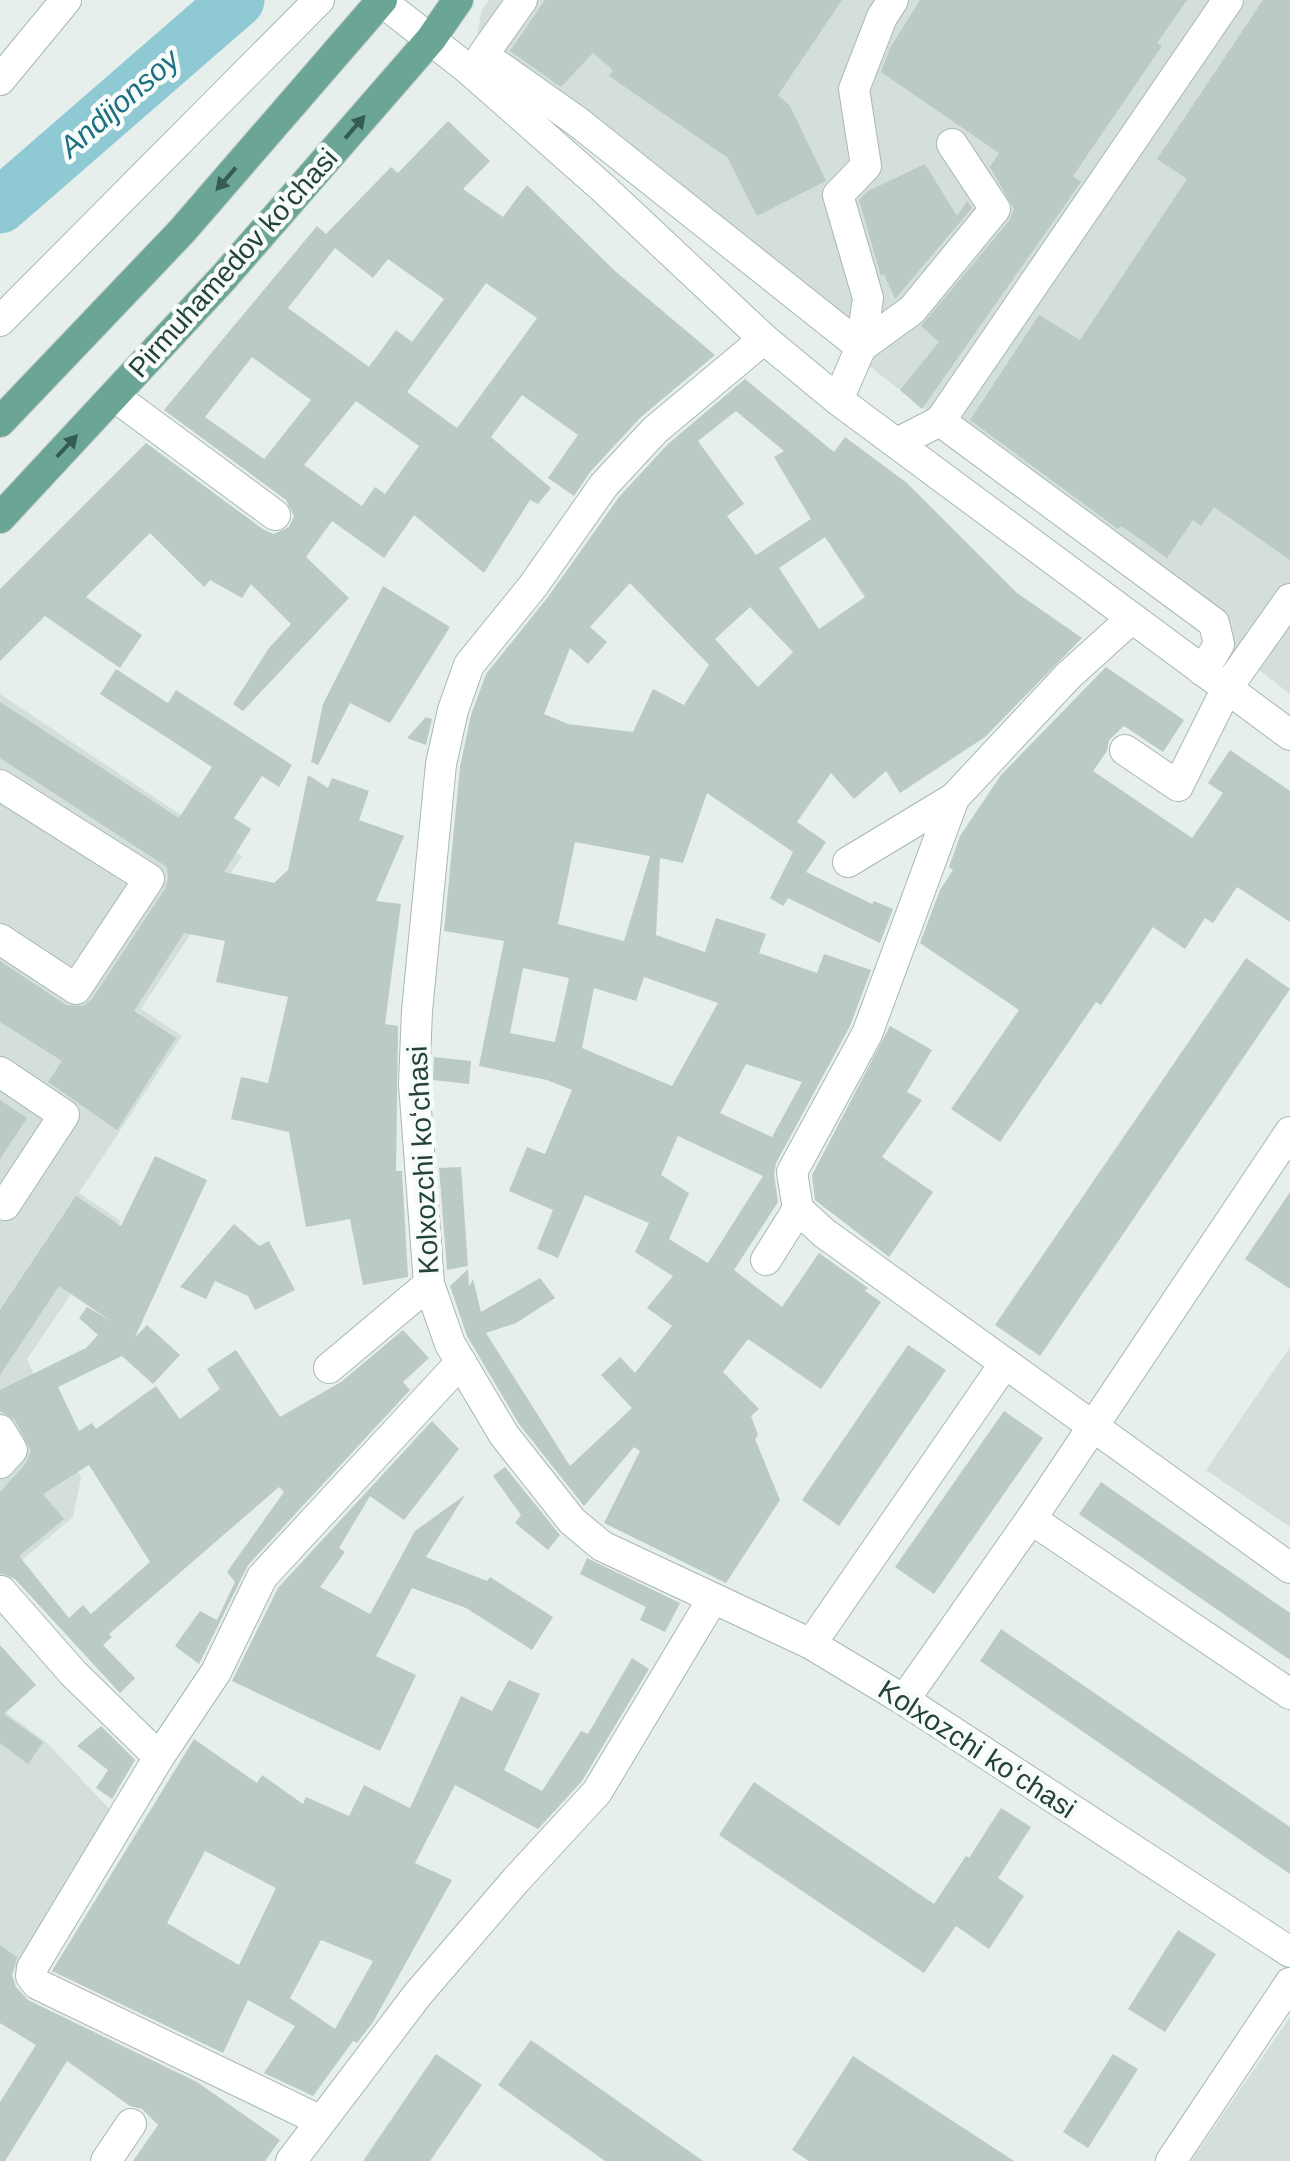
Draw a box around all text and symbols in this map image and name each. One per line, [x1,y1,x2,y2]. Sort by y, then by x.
water label: Andijonsoy [51,41,187,165]
one-way arrow [343,115,365,140]
street label: Pirmuhamedov ko'chasi [122,143,344,383]
one-way arrow [216,167,238,192]
one-way arrow [55,435,78,459]
street label: Kolxozchi koʻchasi [402,1045,444,1275]
street label: Kolxozchi koʻchasi [873,1674,1081,1824]

